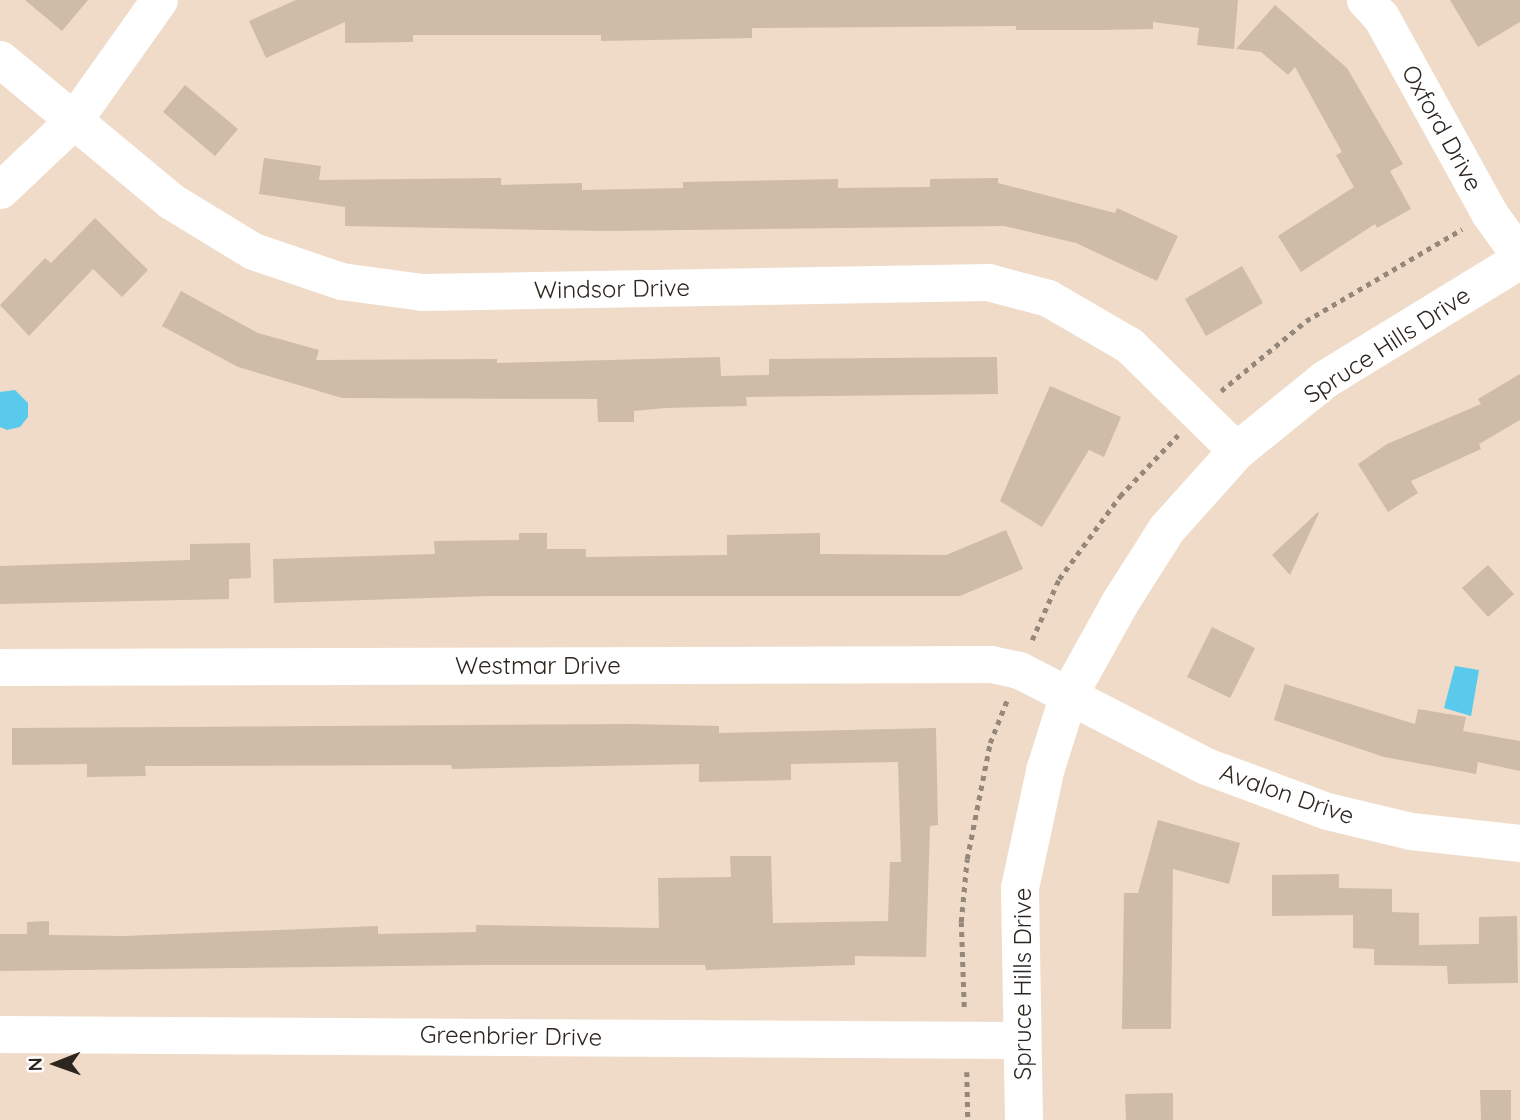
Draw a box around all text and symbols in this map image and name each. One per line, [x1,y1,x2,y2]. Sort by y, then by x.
street label: Oxford Drive [1396,60,1488,196]
street label: Windsor Drive [534,273,690,305]
street label: Spruce Hills Drive [1298,281,1476,409]
street label: Westmar Drive [455,652,621,680]
street label: Avalon Drive [1216,758,1358,830]
street label: Spruce Hills Drive [1009,888,1037,1080]
street label: Greenbrier Drive [420,1020,602,1052]
north arrow [21,1029,91,1099]
text: N [23,1057,47,1072]

